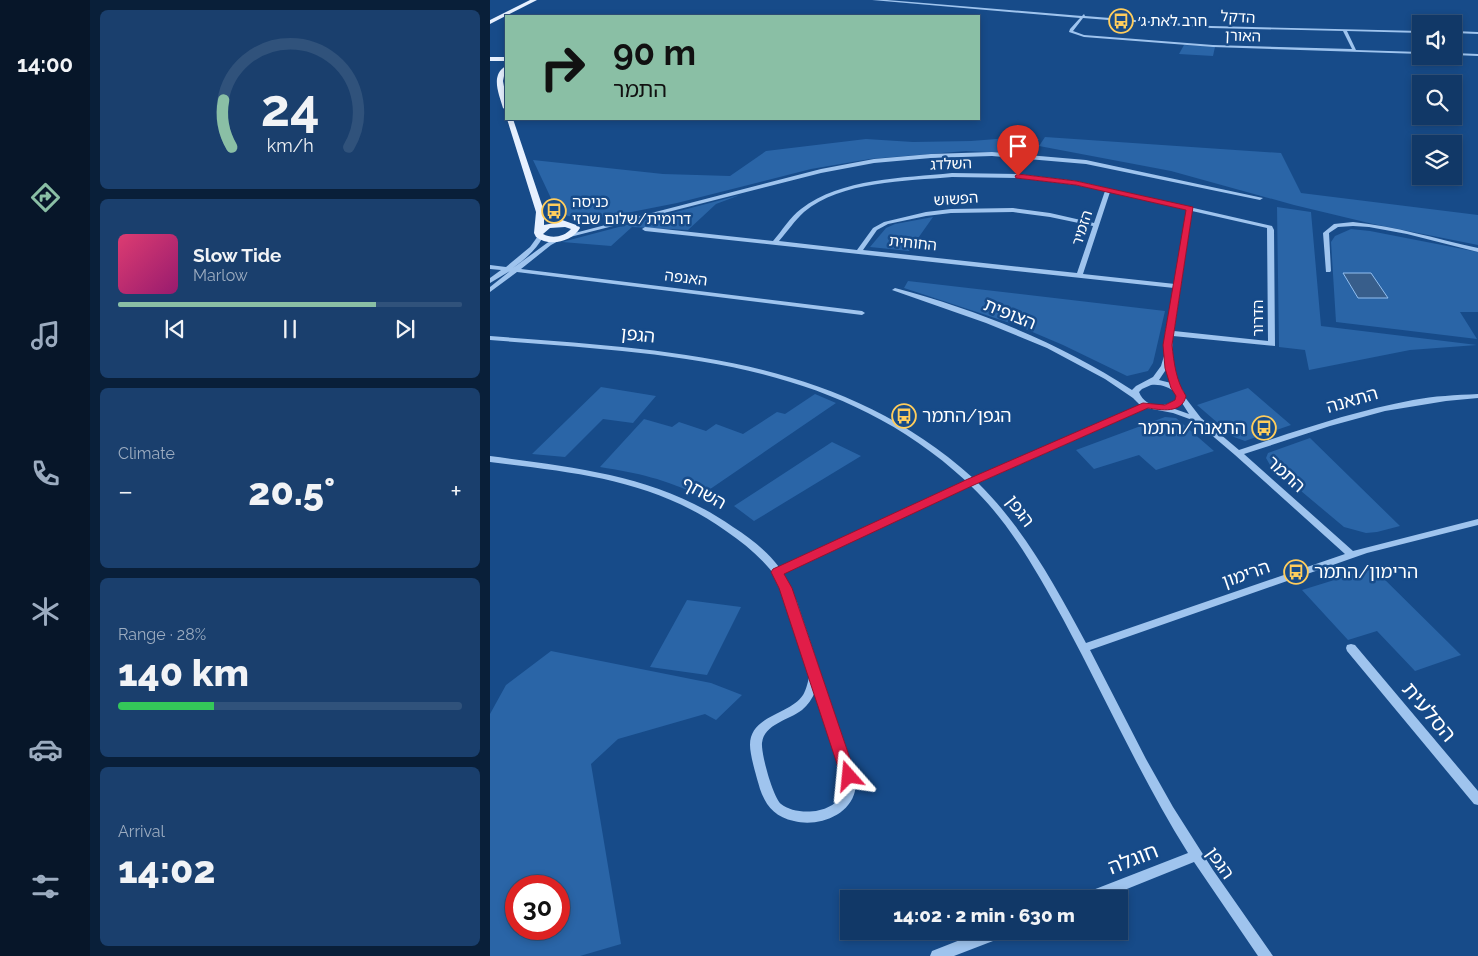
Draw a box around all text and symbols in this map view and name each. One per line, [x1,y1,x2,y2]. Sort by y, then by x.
street label: הדקל [1220,7,1256,27]
bus stop icon: חרב לאת ג׳ [1108,8,1134,34]
place label: חרב לאת ג׳ [1138,12,1207,30]
map controls [1412,15,1462,185]
button: sound [1412,15,1462,65]
street label: האורן [1225,26,1261,46]
text: 90 m [613,32,696,73]
icon: right [530,35,595,100]
text: 14:00 [17,51,73,77]
button: search [1412,75,1462,125]
text: התמר [613,76,667,102]
text: 24 [260,77,320,138]
pin [997,125,1039,176]
icon: arrive [1004,132,1032,160]
text: km/h [266,135,314,156]
button: layers [1412,135,1462,185]
street label: השלדג [930,154,972,174]
icon: directions [28,180,63,215]
street label: הפשוש [933,188,979,210]
place label: כניסה דרומית/שלום שבזי [572,193,691,228]
bus stop icon: כניסה דרומית/שלום שבזי [541,198,567,224]
street label: הזמיר [1068,208,1096,248]
street label: החוחית [888,232,938,254]
text: Slow Tide [193,244,282,266]
text: Marlow [193,266,248,285]
street label: האנפה [664,266,708,290]
street label: הצופית [981,294,1039,333]
street label: הדרור [1249,299,1267,337]
icon: previous [161,315,189,343]
icon: pause [276,315,304,343]
icon: next [391,315,419,343]
icon: music [28,318,63,353]
street label: הגפן [620,322,656,347]
street label: התאנה [1323,382,1380,417]
bus stop icon: הגפן/התמר [891,403,917,429]
place label: הגפן/התמר [922,405,1011,426]
bus stop icon: התאנה/התמר [1251,415,1277,441]
place label: התאנה/התמר [1138,417,1246,438]
text: Climate [118,444,175,463]
street label: התמר [1263,451,1310,496]
icon: phone [28,456,63,491]
text: 20.5° [248,469,335,514]
street label: השחף [678,472,730,513]
text: − [118,475,133,508]
text: + [450,475,462,508]
street label: הגפן [1002,491,1039,531]
street label: הרימון [1219,556,1272,591]
bus stop icon: הרימון/התמר [1283,559,1309,585]
place label: הרימון/התמר [1314,561,1418,582]
icon: climate [28,594,63,629]
text: Range · 28% [118,625,206,644]
text: 140 km [118,650,249,695]
street label: הסלעית [1397,677,1462,747]
icon: car [28,732,63,767]
position arrow [822,749,874,801]
text: Arrival [118,822,165,841]
street label: חוגלה [1104,838,1162,879]
street label: הגפן [1202,843,1239,883]
text: 14:02 [118,847,215,892]
icon: filters [28,869,63,904]
speed limit sign: 30 [505,875,570,940]
text: 14:02 · 2 min · 630 m [893,904,1075,926]

